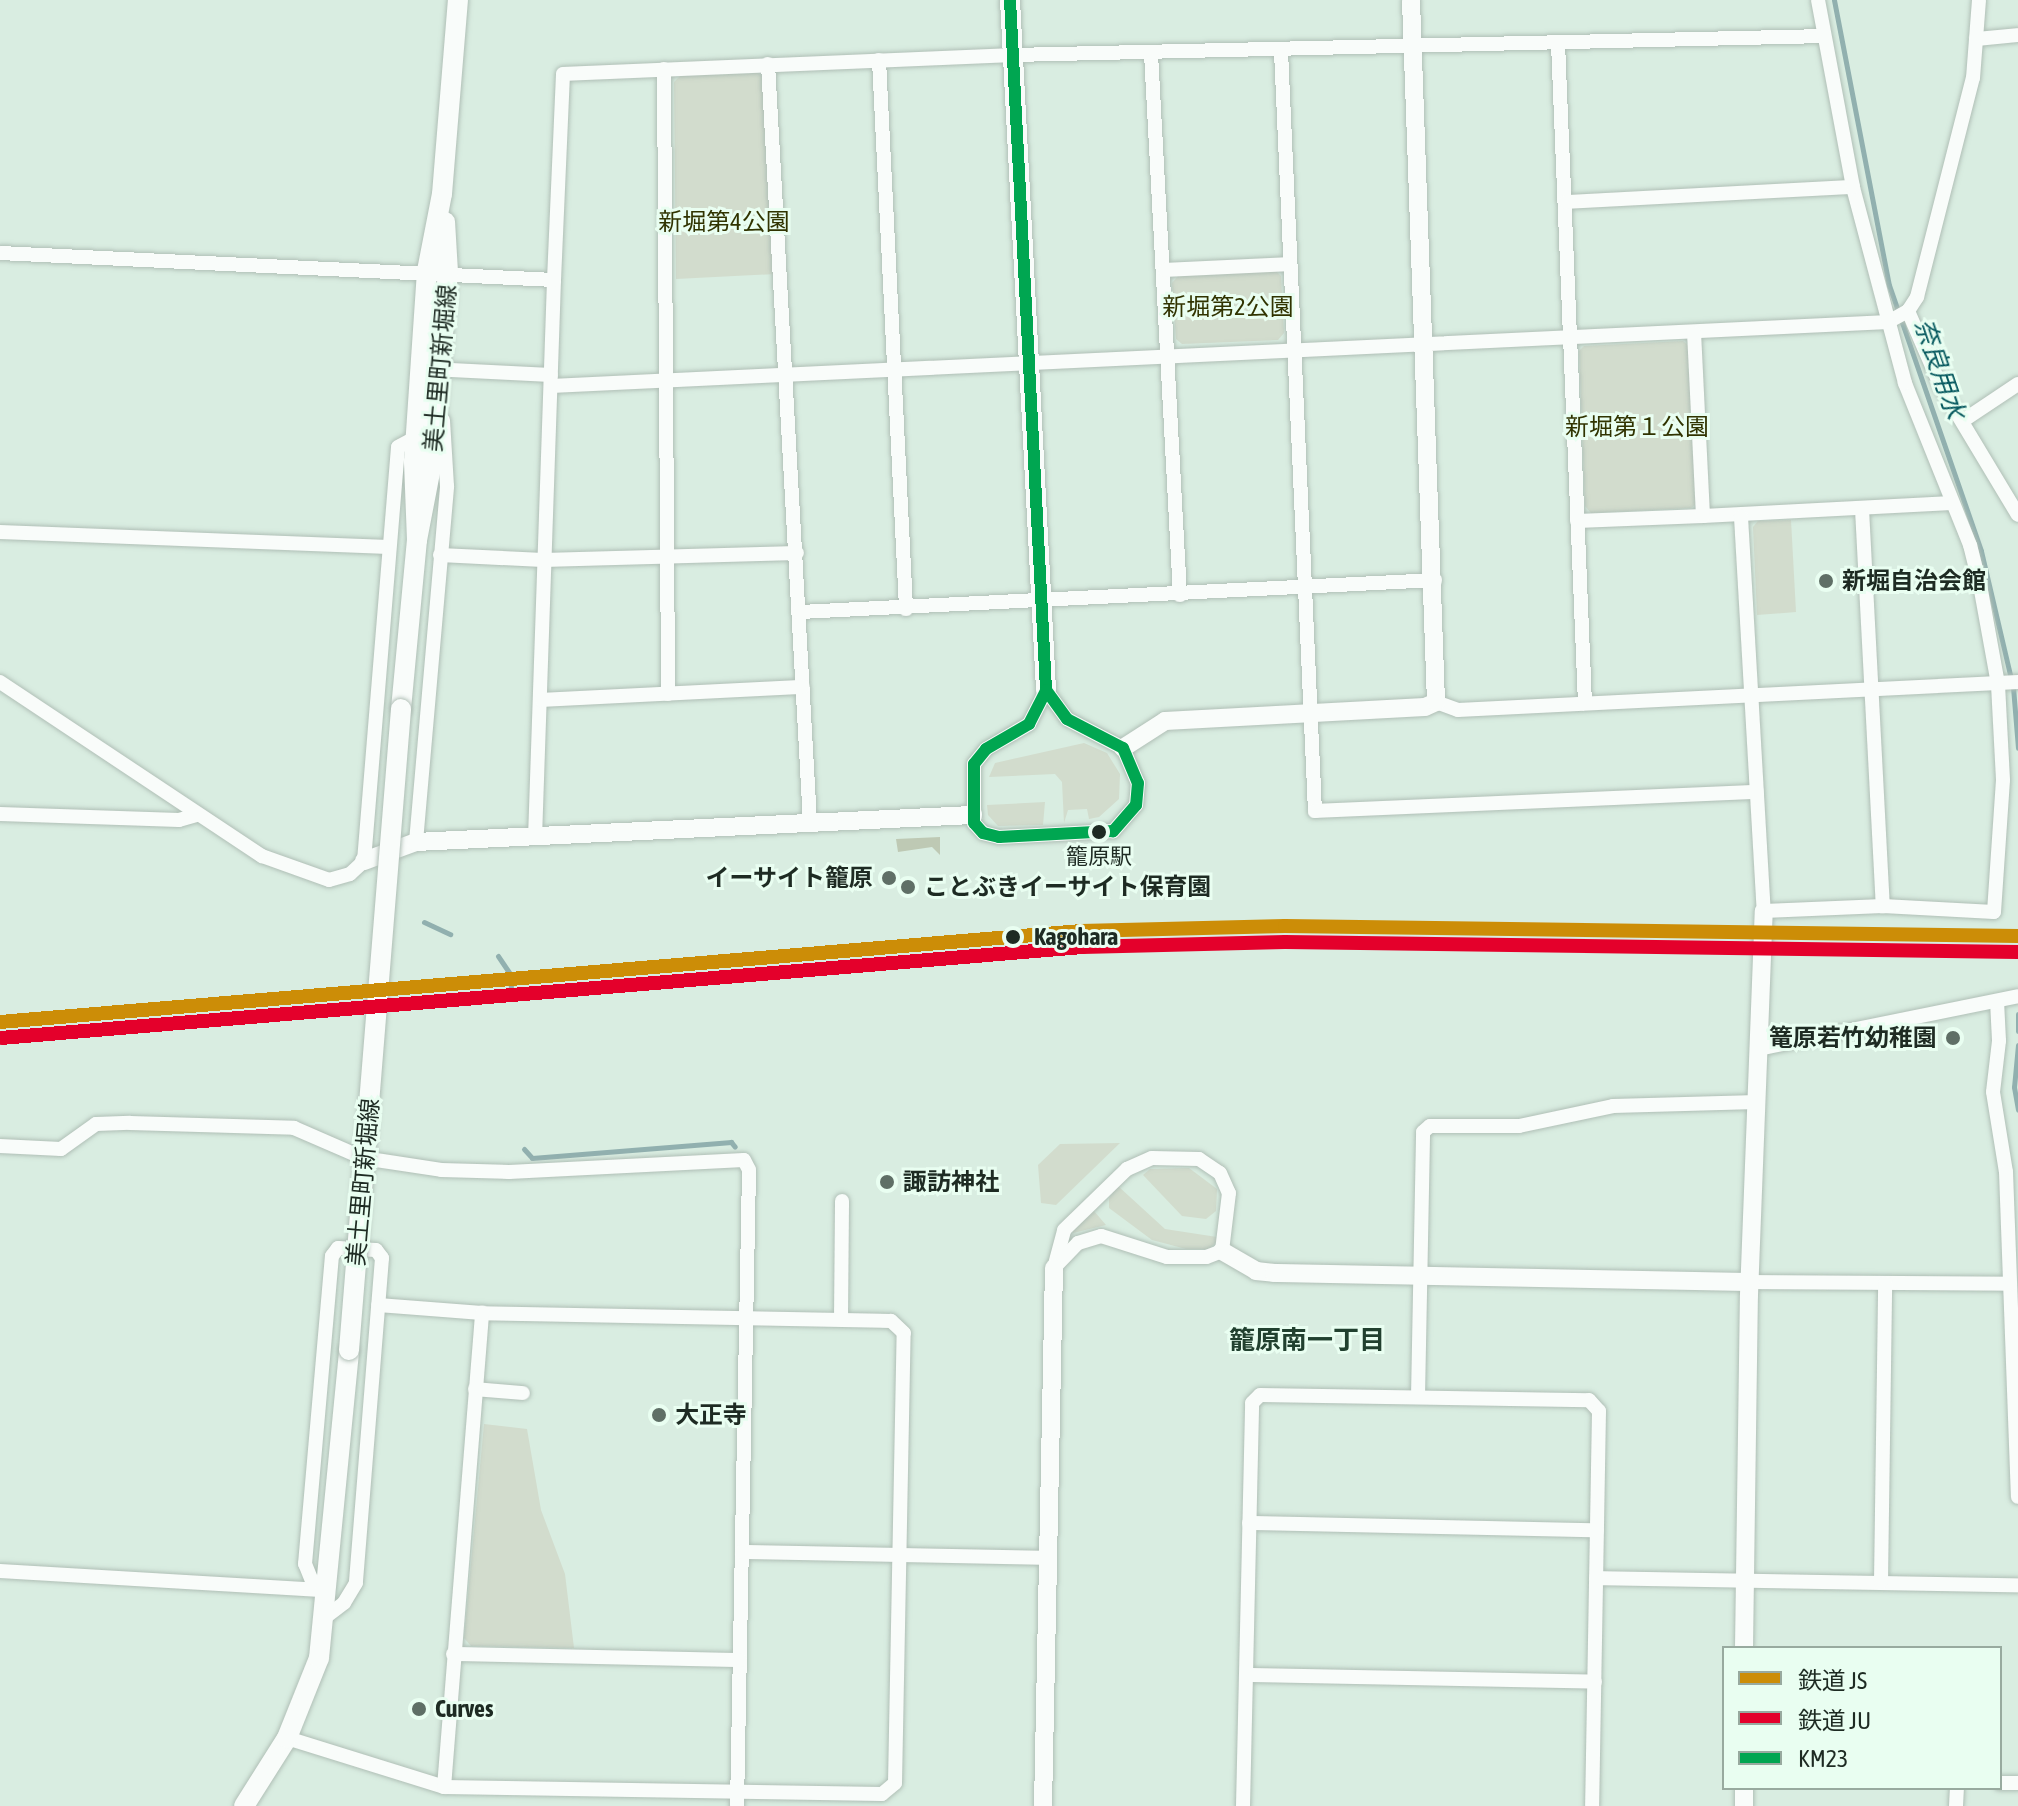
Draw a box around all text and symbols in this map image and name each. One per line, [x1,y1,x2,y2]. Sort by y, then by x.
park label: 新堀第4公園 [658,208,790,236]
street label: 美土里町新堀線 [418,283,462,453]
park label: 新堀第2公園 [1162,293,1294,321]
water label: 奈良用水 [1907,315,1971,423]
park label: 新堀第１公園 [1565,413,1709,441]
place label: 新堀自治会館 [1842,567,1986,595]
marker: 新堀自治会館 [1817,572,1835,590]
marker: 籠原駅 [1091,824,1107,840]
place label: 籠原駅 [1066,844,1132,870]
place label: イーサイト籠原 [705,864,873,892]
marker: イーサイト籠原 [880,869,898,887]
place label: ことぶきイーサイト保育園 [924,873,1212,901]
marker: ことぶきイーサイト保育園 [899,878,917,896]
marker: Kagohara [999,923,1027,951]
place label: Kagohara [1034,923,1118,951]
place label: 篭原若竹幼稚園 [1769,1024,1937,1052]
marker: 篭原若竹幼稚園 [1944,1029,1962,1047]
street label: 美土里町新堀線 [341,1097,385,1267]
place label: 諏訪神社 [903,1168,999,1196]
marker: 諏訪神社 [878,1173,896,1191]
district label: 籠原南一丁目 [1229,1325,1385,1357]
place label: 大正寺 [675,1401,747,1429]
marker: 大正寺 [650,1406,668,1424]
legend [1722,1646,2002,1790]
text: 鉄道 JS [1798,1667,1867,1694]
place label: Curves [435,1695,493,1723]
marker: Curves [410,1700,428,1718]
text: 鉄道 JU [1798,1707,1871,1734]
text: KM23 [1798,1745,1848,1772]

